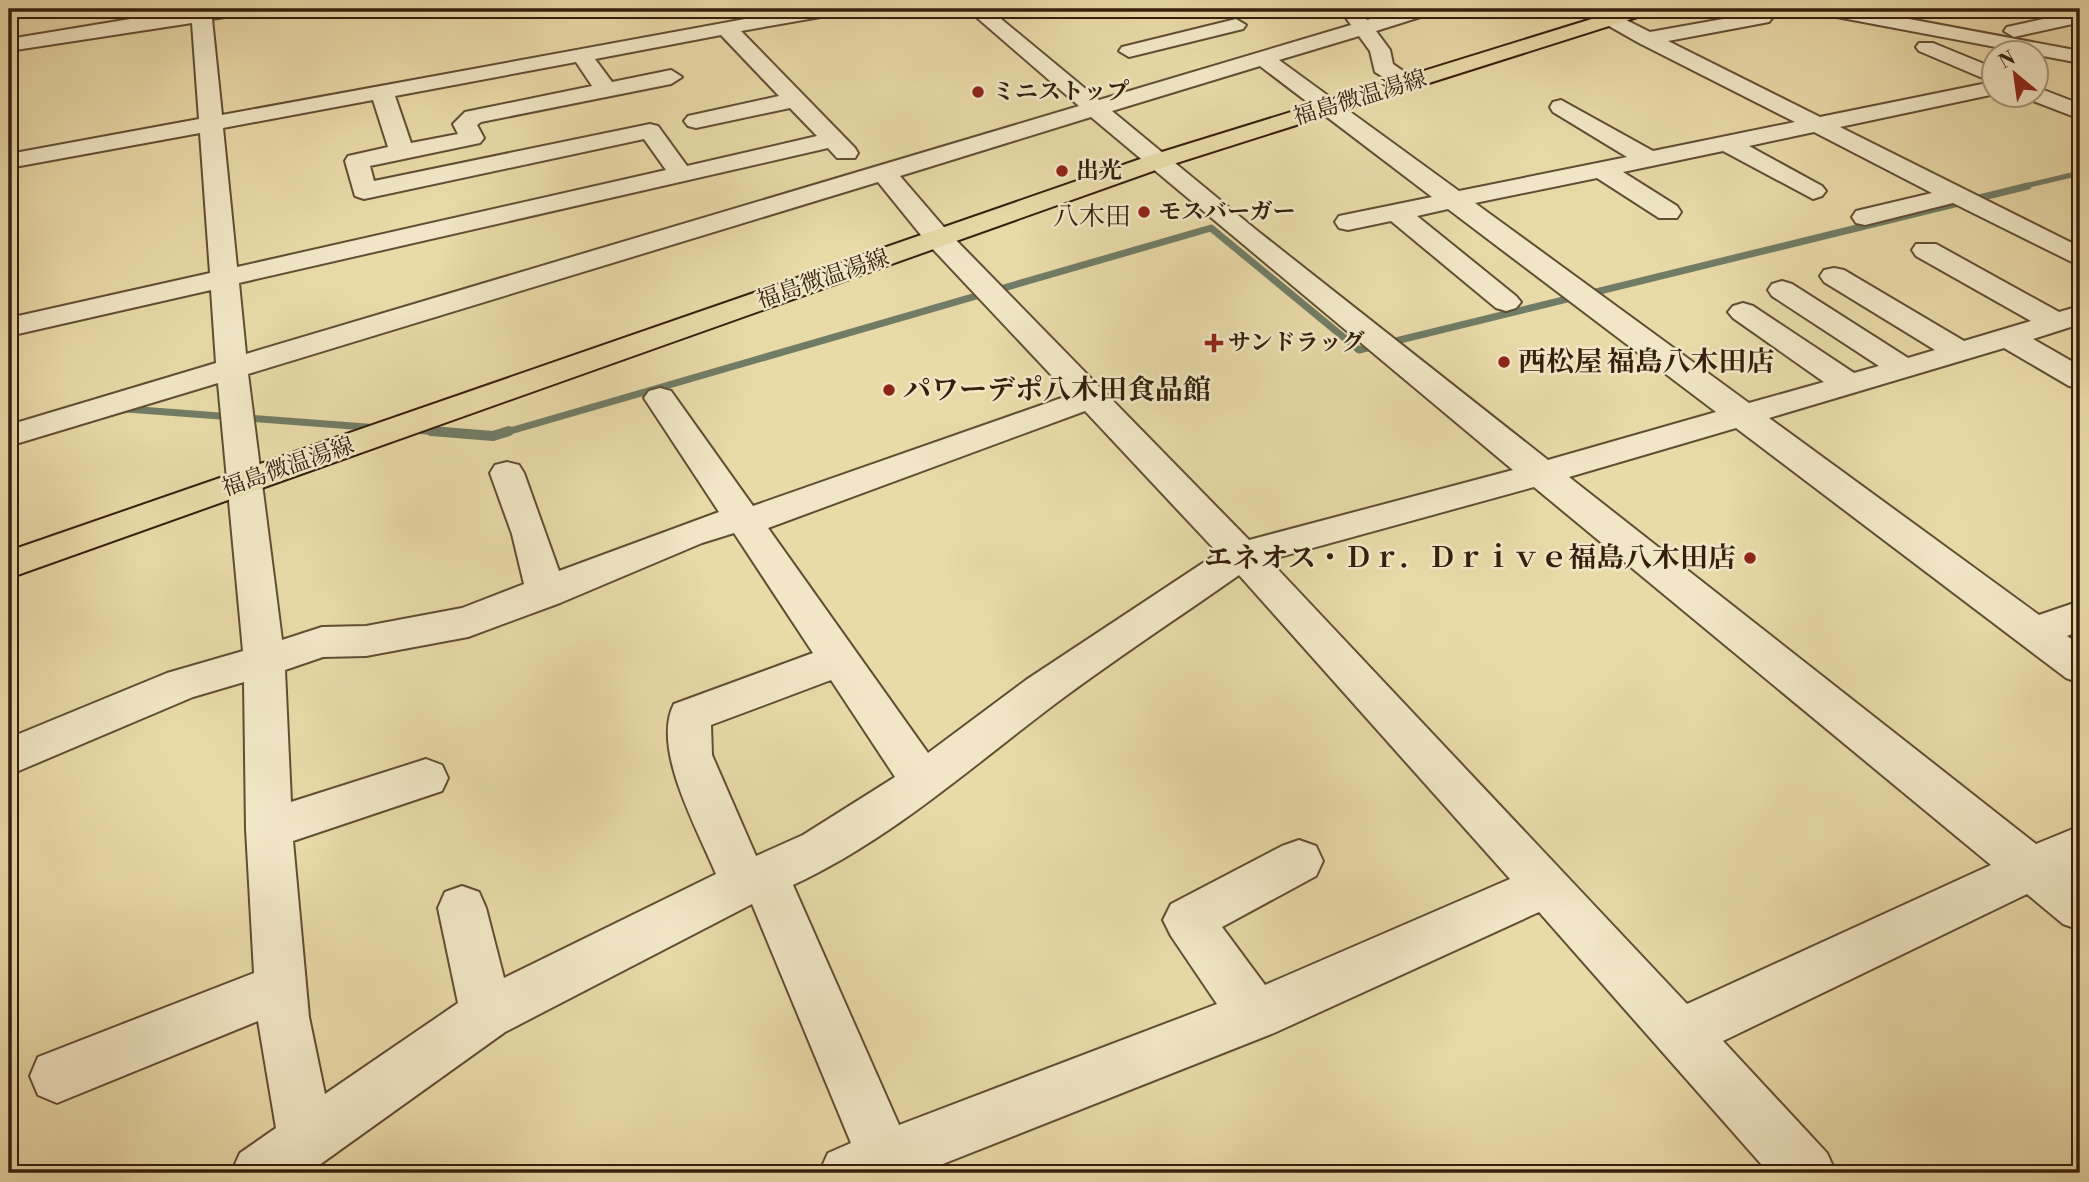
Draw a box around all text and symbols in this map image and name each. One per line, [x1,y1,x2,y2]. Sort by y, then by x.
north arrow [1980,38,2050,108]
text: N [1995,46,2020,74]
street label: 福島微温湯線 [1290,64,1430,132]
place label: ミニストップ [992,78,1129,106]
marker: ミニストップ [970,84,986,100]
place label: 出光 [1076,157,1122,185]
marker: 出光 [1054,163,1070,179]
place label: モスバーガー [1158,198,1296,226]
district label: 八木田 [1053,201,1131,233]
marker: モスバーガー [1136,204,1152,220]
street label: 福島微温湯線 [753,243,893,315]
place label: サンドラッグ [1228,329,1364,357]
marker: サンドラッグ [1206,335,1222,351]
place label: 西松屋 福島八木田店 [1518,345,1774,380]
marker: 西松屋 福島八木田店 [1496,354,1512,370]
place label: パワーデポ八木田食品館 [903,373,1211,408]
marker: パワーデポ八木田食品館 [881,382,897,398]
street label: 福島微温湯線 [218,431,358,503]
place label: エネオス・Ｄｒ．Ｄｒｉｖｅ福島八木田店 [1204,541,1736,576]
marker: エネオス・Ｄｒ．Ｄｒｉｖｅ福島八木田店 [1742,550,1758,566]

